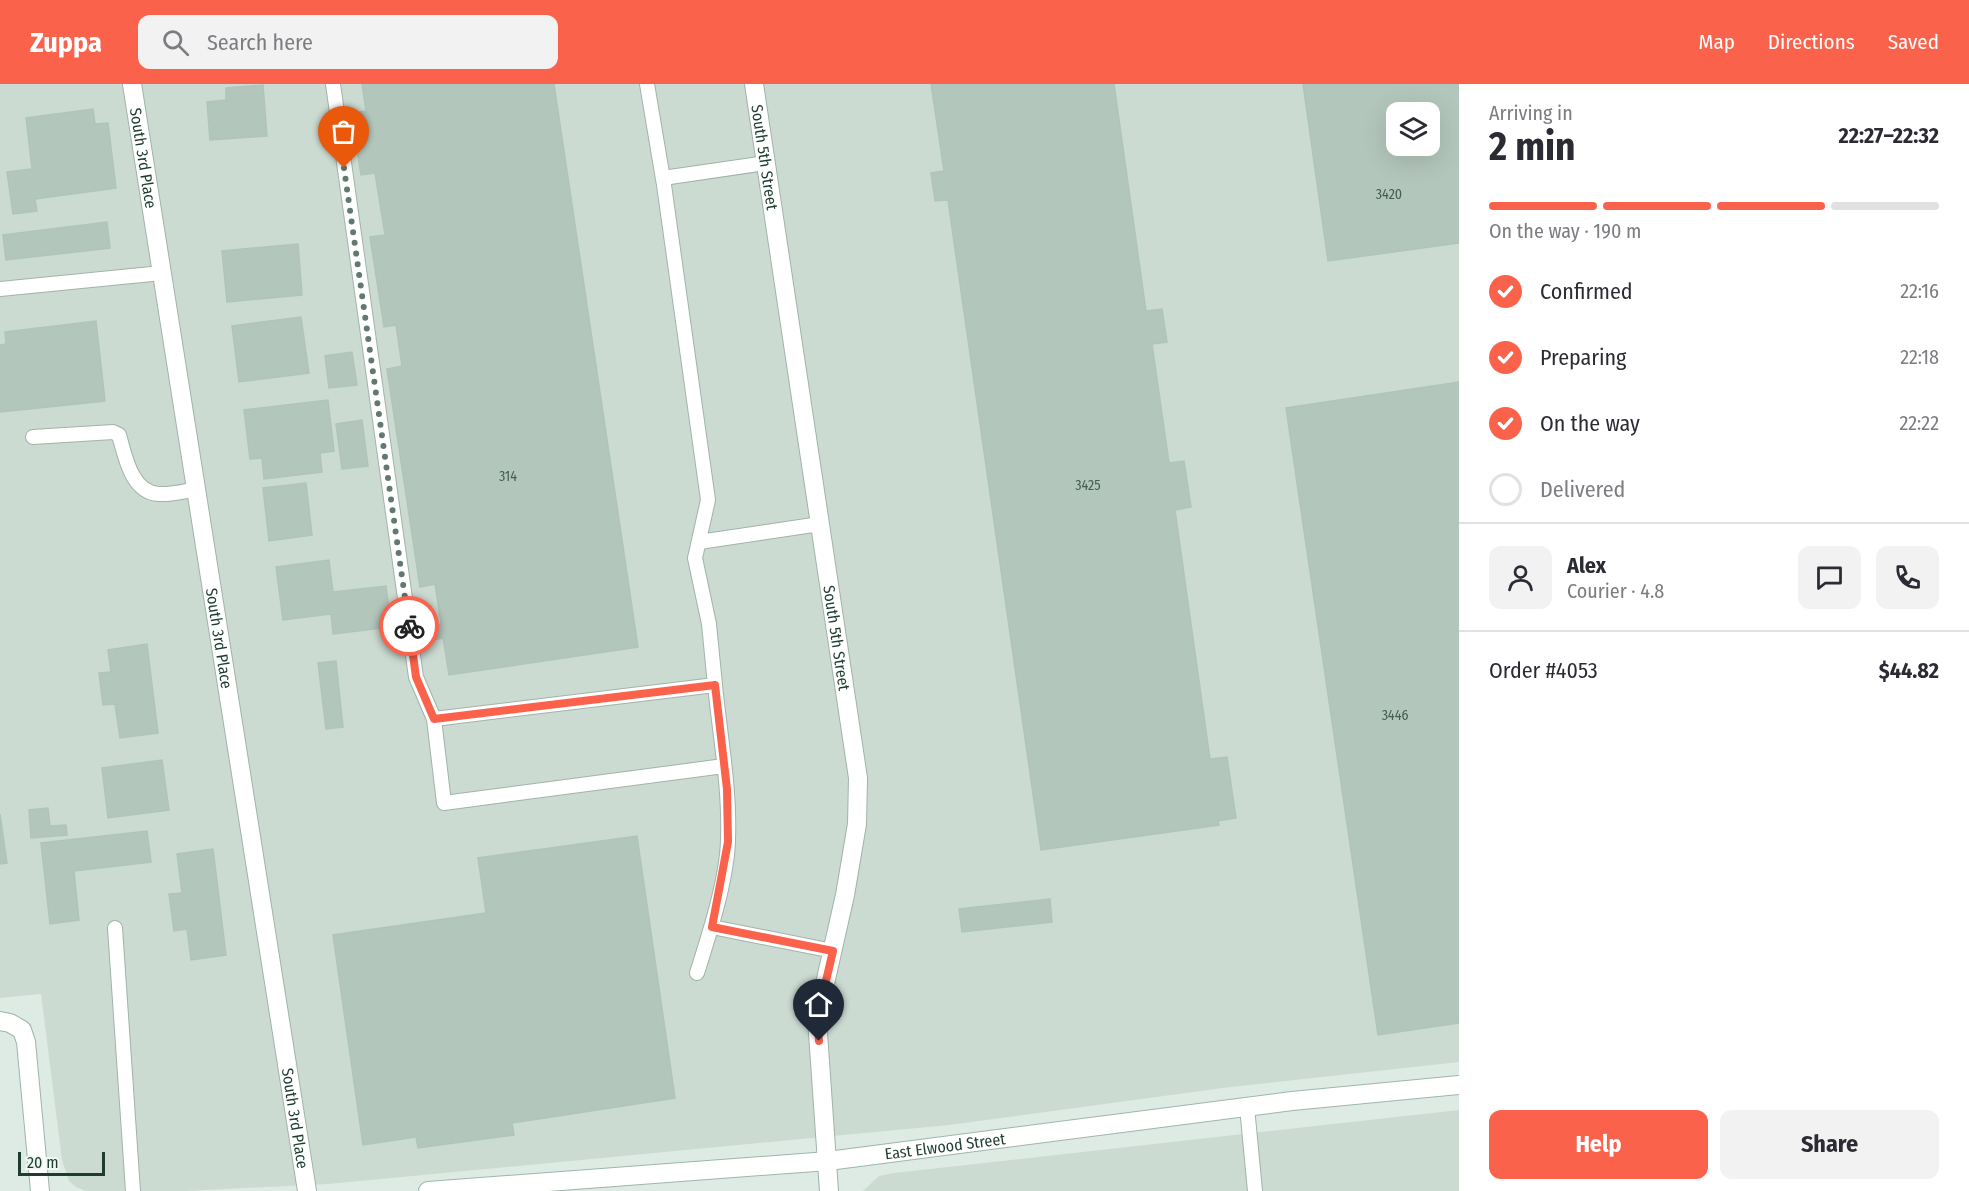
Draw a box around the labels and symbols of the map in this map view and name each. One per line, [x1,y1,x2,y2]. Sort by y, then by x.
street label: South 5th Street [747,103,782,212]
pin [318,106,369,168]
street label: South 3rd Place [126,107,161,210]
house number: 3420 [1376,186,1402,203]
house number: 314 [499,468,517,485]
house number: 3425 [1075,477,1101,494]
street label: South 5th Street [819,584,854,693]
street label: South 3rd Place [202,587,236,690]
courier [379,596,439,656]
house number: 3446 [1382,707,1408,724]
pin [793,979,844,1041]
street label: South 3rd Place [278,1067,312,1170]
street label: East Elwood Street [883,1129,1007,1164]
scale bar [18,1149,105,1176]

